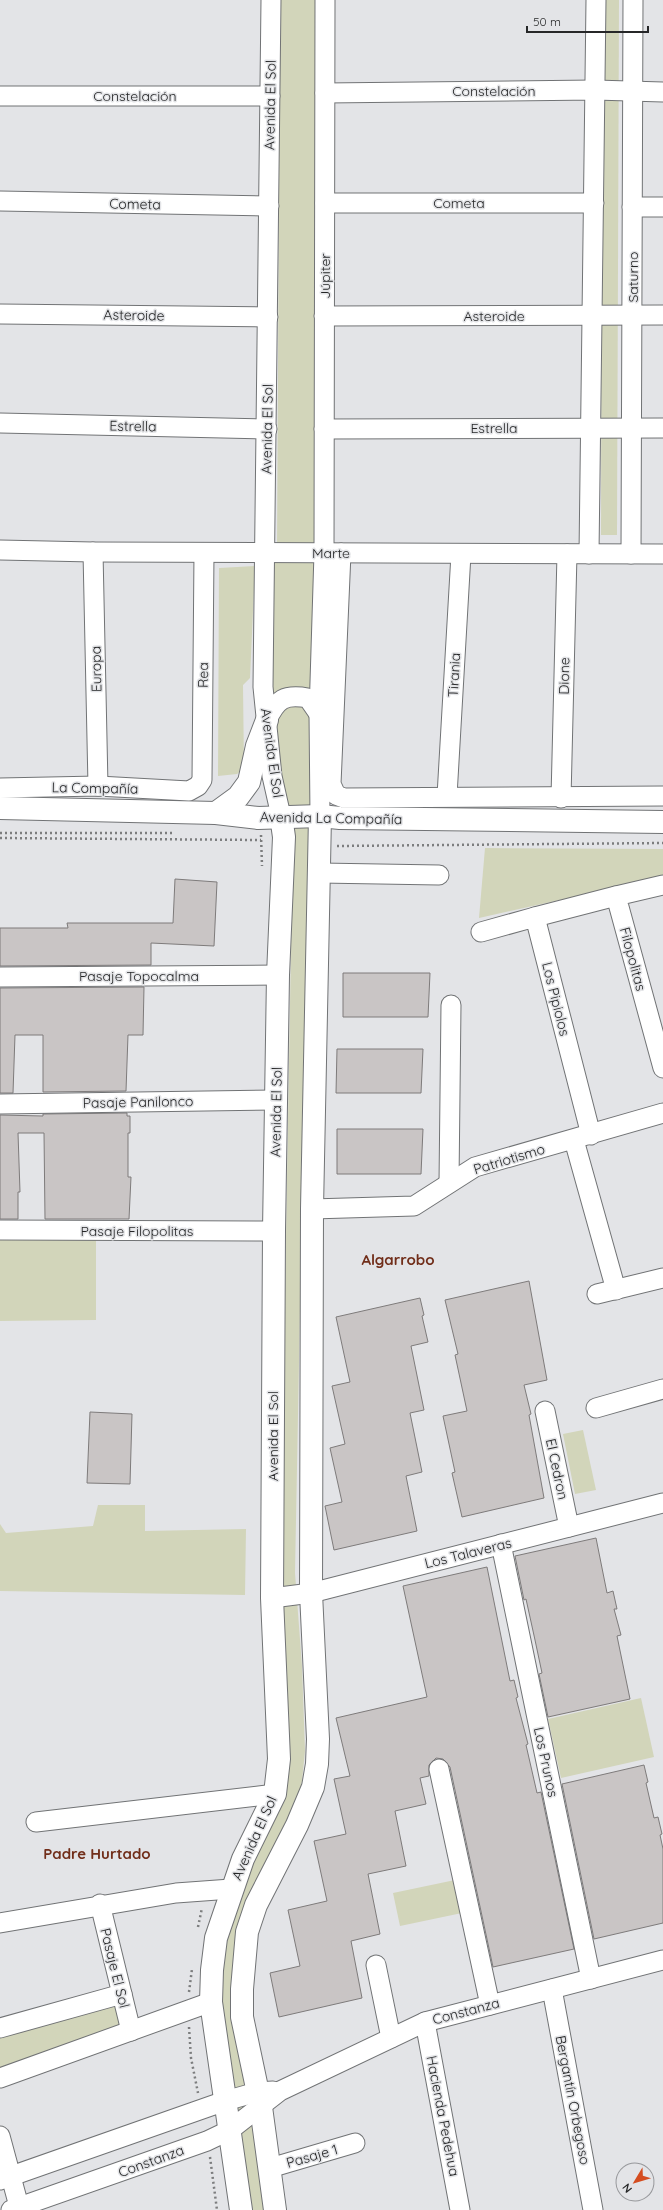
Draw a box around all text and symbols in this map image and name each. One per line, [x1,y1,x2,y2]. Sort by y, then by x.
scale bar [527,8,648,34]
text: 50 m [533,14,561,29]
street label: Avenida El Sol [260,60,280,150]
street label: Constelación [452,82,536,100]
street label: Constelación [93,87,177,105]
street label: Cometa [433,194,485,212]
street label: Cometa [109,195,161,213]
street label: Saturno [624,251,642,303]
street label: Júpiter [316,253,334,299]
street label: Asteroide [103,305,165,325]
street label: Asteroide [463,307,525,325]
street label: Avenida El Sol [257,384,277,474]
street label: Estrella [109,417,157,435]
street label: Estrella [470,419,518,437]
street label: Marte [312,544,350,562]
street label: Europa [87,646,105,692]
street label: Tirania [444,652,464,698]
street label: Dione [555,657,573,695]
street label: Rea [194,662,212,688]
street label: Avenida El Sol [257,707,287,799]
street label: La Compañía [52,778,138,798]
street label: Avenida La Compañía [260,808,402,828]
street label: Filopolitas [616,925,650,993]
street label: Los Pipiolos [538,960,574,1038]
street label: Pasaje Topocalma [79,967,199,985]
street label: Avenida El Sol [266,1067,286,1157]
street label: Pasaje Panilonco [83,1092,193,1112]
street label: Patriotismo [471,1140,547,1178]
street label: Pasaje Filopolitas [81,1222,193,1240]
district label: Algarrobo [361,1250,435,1269]
street label: Avenida El Sol [264,1391,282,1481]
street label: El Cedron [542,1437,572,1501]
street label: Los Talaveras [423,1534,513,1572]
street label: Los Prunos [530,1725,562,1799]
street label: Avenida El Sol [227,1793,281,1883]
district label: Padre Hurtado [43,1844,151,1863]
street label: Pasaje El Sol [96,1926,134,2010]
street label: Constanza [430,1993,502,2029]
street label: Bergantín Orbegoso [552,2034,594,2166]
street label: Hacienda Pedehua [422,2054,464,2178]
street label: Pasaje 1 [284,2140,340,2172]
street label: Constanza [116,2141,186,2181]
north arrow [615,2162,655,2202]
text: N [619,2181,635,2196]

